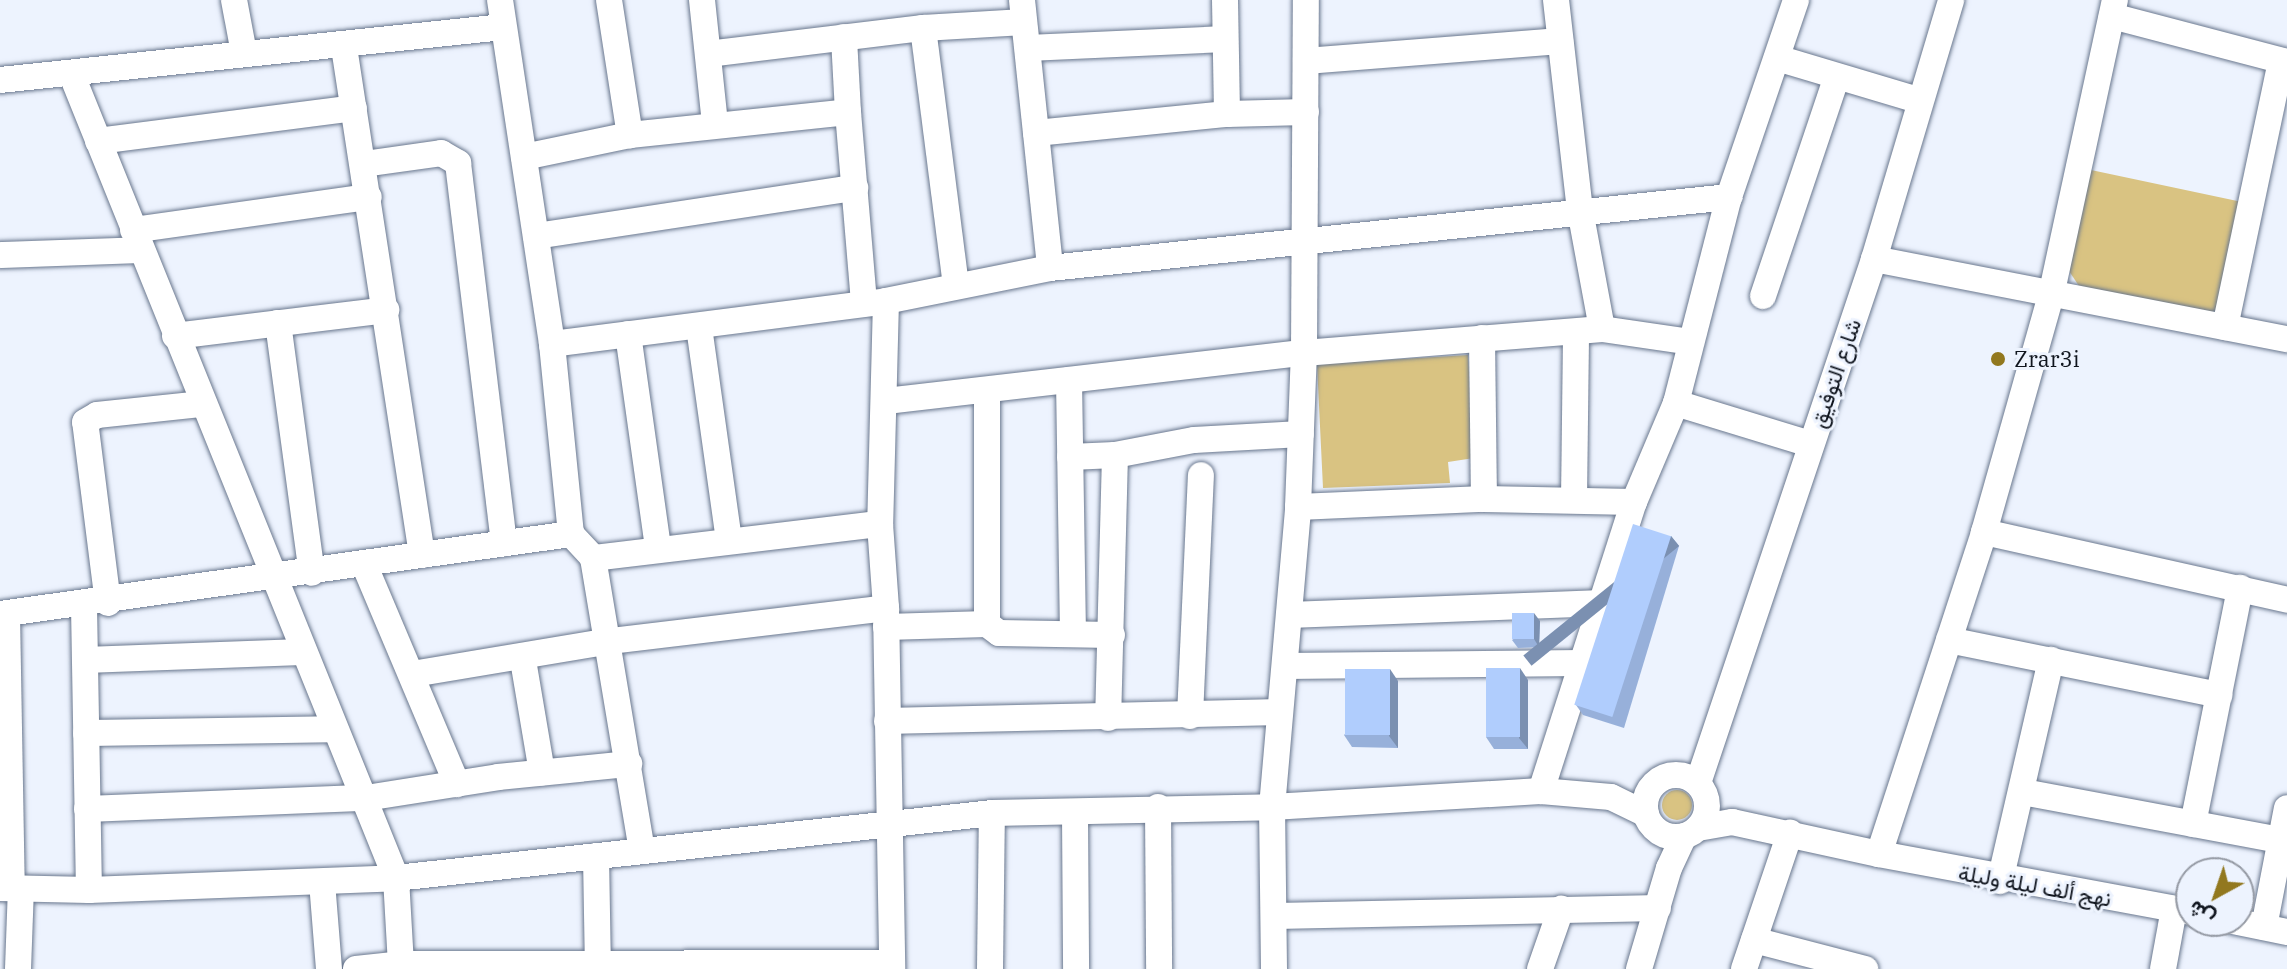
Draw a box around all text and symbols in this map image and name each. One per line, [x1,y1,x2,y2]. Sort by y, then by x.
street label: شارع التوفيق [1804,315,1866,431]
place label: Zrar3i [2014,346,2080,372]
marker: Zrar3i [1989,350,2007,368]
north arrow [2175,857,2255,937]
street label: نهج ألف ليلة وليلة [1956,859,2114,911]
text: ش [2181,895,2220,934]

